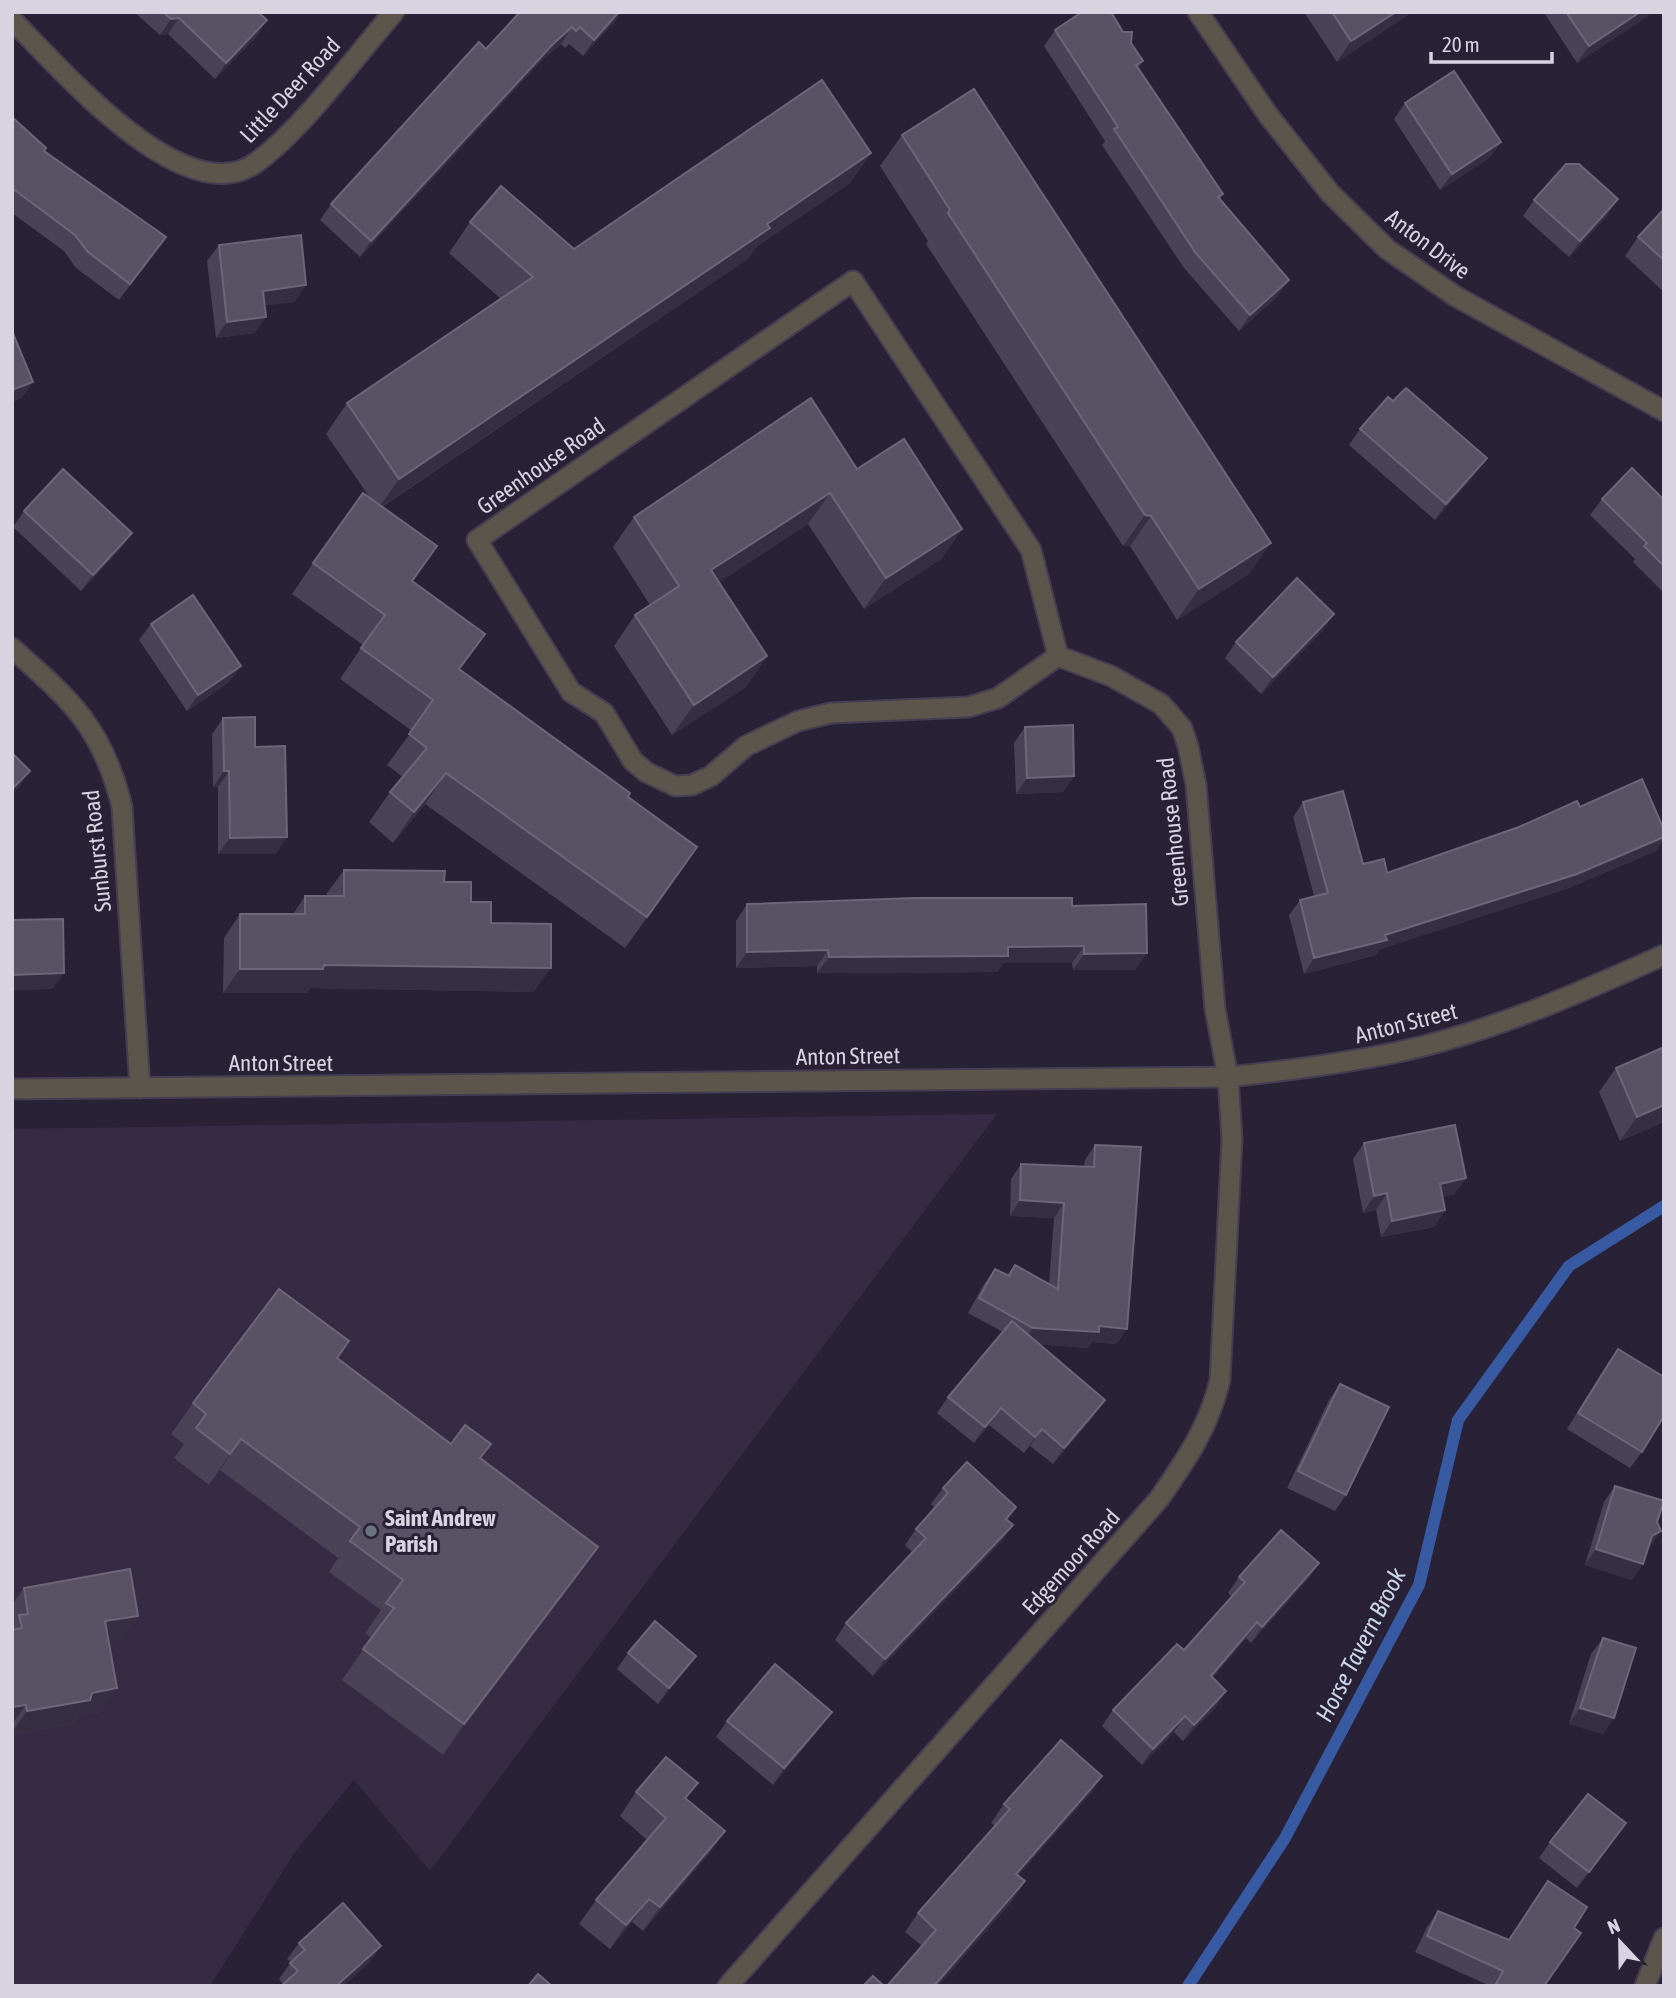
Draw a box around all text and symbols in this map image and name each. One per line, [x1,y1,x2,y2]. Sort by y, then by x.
scale bar [1431,21,1552,65]
street label: Little Deer Road [235,32,345,148]
text: 20 m [1442,32,1480,56]
street label: Anton Drive [1381,204,1475,284]
street label: Greenhouse Road [472,412,610,520]
street label: Greenhouse Road [1152,756,1194,908]
street label: Sunburst Road [78,789,116,913]
street label: Anton Street [1352,998,1460,1048]
street label: Anton Street [796,1042,900,1070]
street label: Anton Street [229,1050,333,1076]
street label: Edgemoor Road [1017,1504,1125,1620]
place label: Saint Andrew Parish [385,1505,496,1557]
marker: Saint Andrew Parish [363,1523,379,1539]
water label: Horse Tavern Brook [1310,1563,1411,1726]
north arrow [1585,1907,1655,1977]
text: N [1604,1914,1623,1939]

